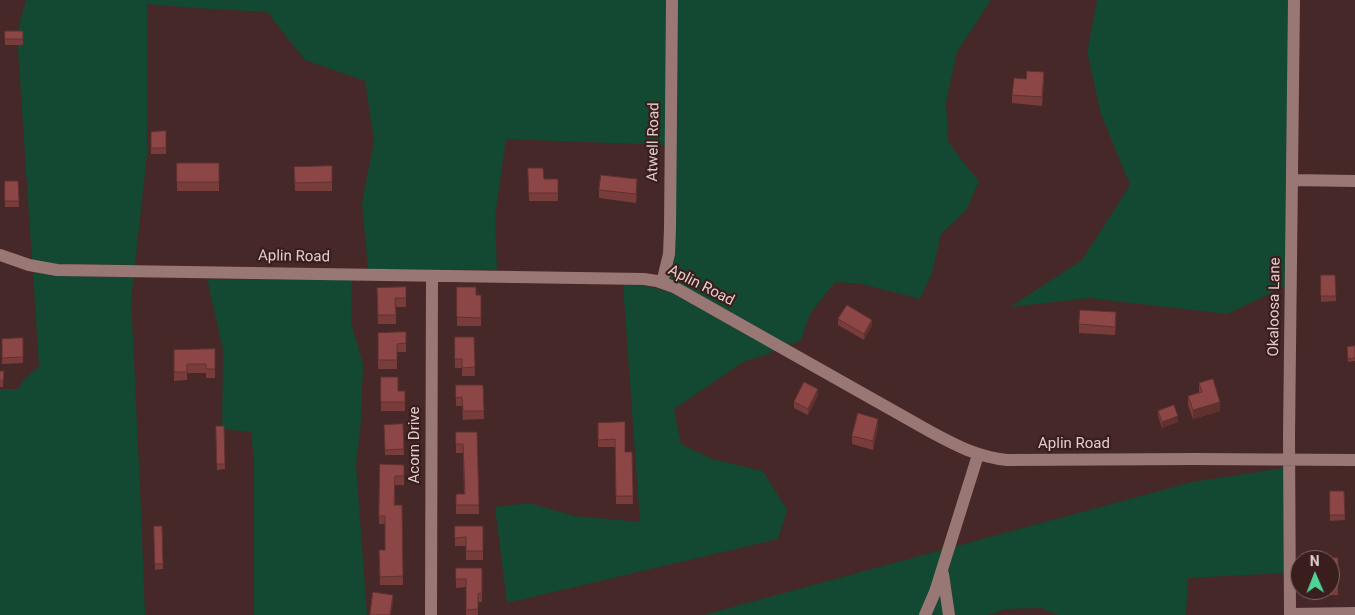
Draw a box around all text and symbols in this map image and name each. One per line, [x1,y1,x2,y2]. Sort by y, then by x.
street label: Atwell Road [644,102,664,182]
street label: Aplin Road [258,247,330,267]
street label: Okaloosa Lane [1265,257,1285,357]
street label: Aplin Road [665,262,737,310]
street label: Acorn Drive [406,407,424,483]
street label: Aplin Road [1038,435,1110,453]
north arrow [1290,550,1340,600]
text: N [1310,553,1320,569]

